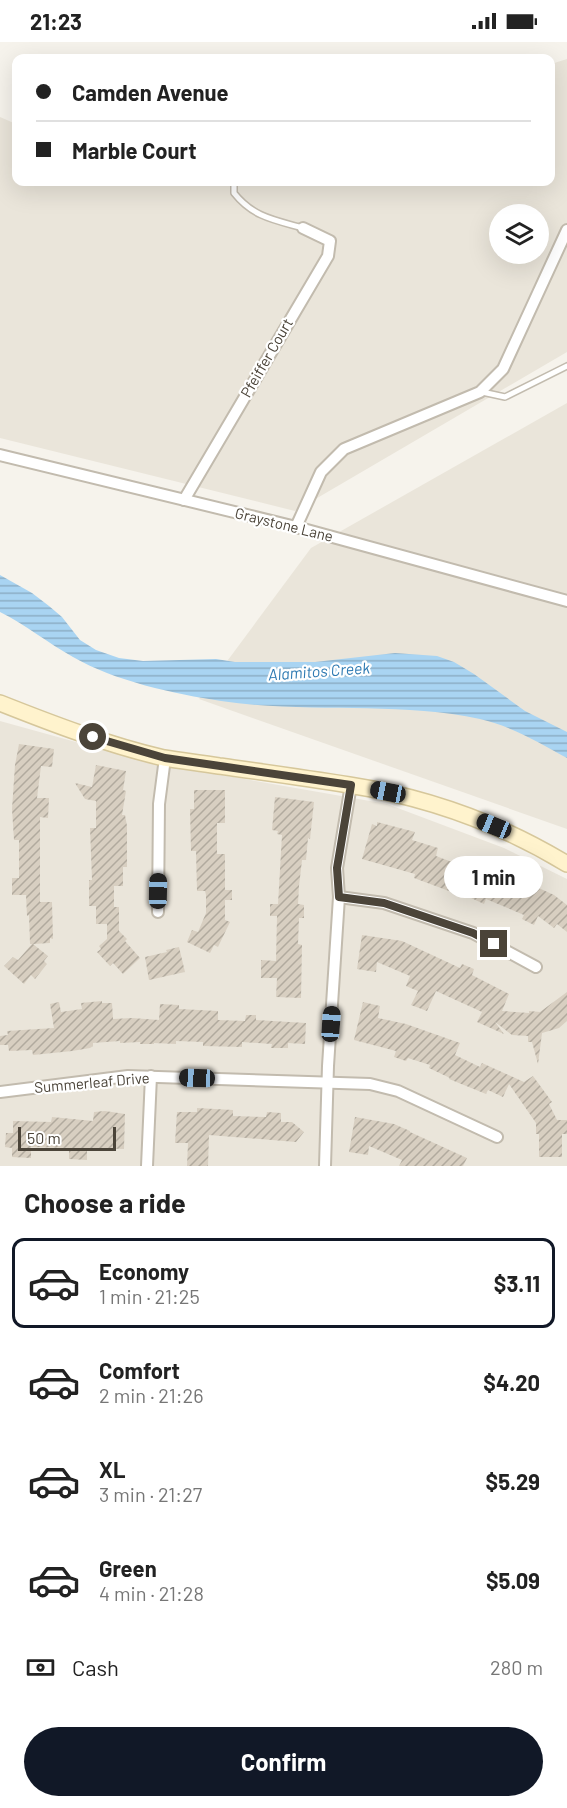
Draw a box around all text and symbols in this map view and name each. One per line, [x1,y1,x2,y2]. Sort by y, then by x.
text: 21:23 [30,8,82,34]
text: Camden Avenue [72,79,229,105]
text: Marble Court [72,137,197,163]
map controls [489,204,549,264]
button: layers [489,204,549,264]
street label: Pfeiffer Court [236,315,296,400]
street label: Graystone Lane [233,503,335,545]
water label: Alamitos Creek [267,657,371,684]
route start [79,723,106,750]
car [369,780,407,804]
car [474,811,514,841]
callout: 1 min [444,857,544,899]
text: 1 min [472,865,515,889]
car [149,873,167,909]
route end [480,930,507,957]
car [321,1005,341,1043]
street label: Summerleaf Drive [33,1068,150,1096]
car [179,1068,215,1088]
scale bar [18,1124,116,1152]
text: 50 m [27,1128,61,1147]
text: Choose a ride [24,1186,186,1218]
icon: car [27,1256,81,1310]
text: Economy [99,1258,189,1284]
text: $3.11 [494,1270,540,1296]
text: 1 min · 21:25 [99,1284,200,1308]
icon: car [27,1355,81,1409]
text: Comfort [99,1357,180,1383]
text: $4.20 [483,1369,540,1395]
text: 2 min · 21:26 [99,1383,204,1407]
icon: car [27,1454,81,1508]
text: XL [99,1456,125,1482]
text: $5.29 [486,1468,540,1494]
text: 3 min · 21:27 [99,1482,202,1506]
icon: car [27,1553,81,1607]
text: Green [99,1555,157,1581]
text: $5.09 [486,1567,540,1593]
text: 4 min · 21:28 [99,1581,204,1605]
icon: cash [24,1651,57,1684]
text: Cash [72,1654,119,1680]
text: 280 m [490,1655,543,1679]
button: Confirm [24,1727,543,1796]

